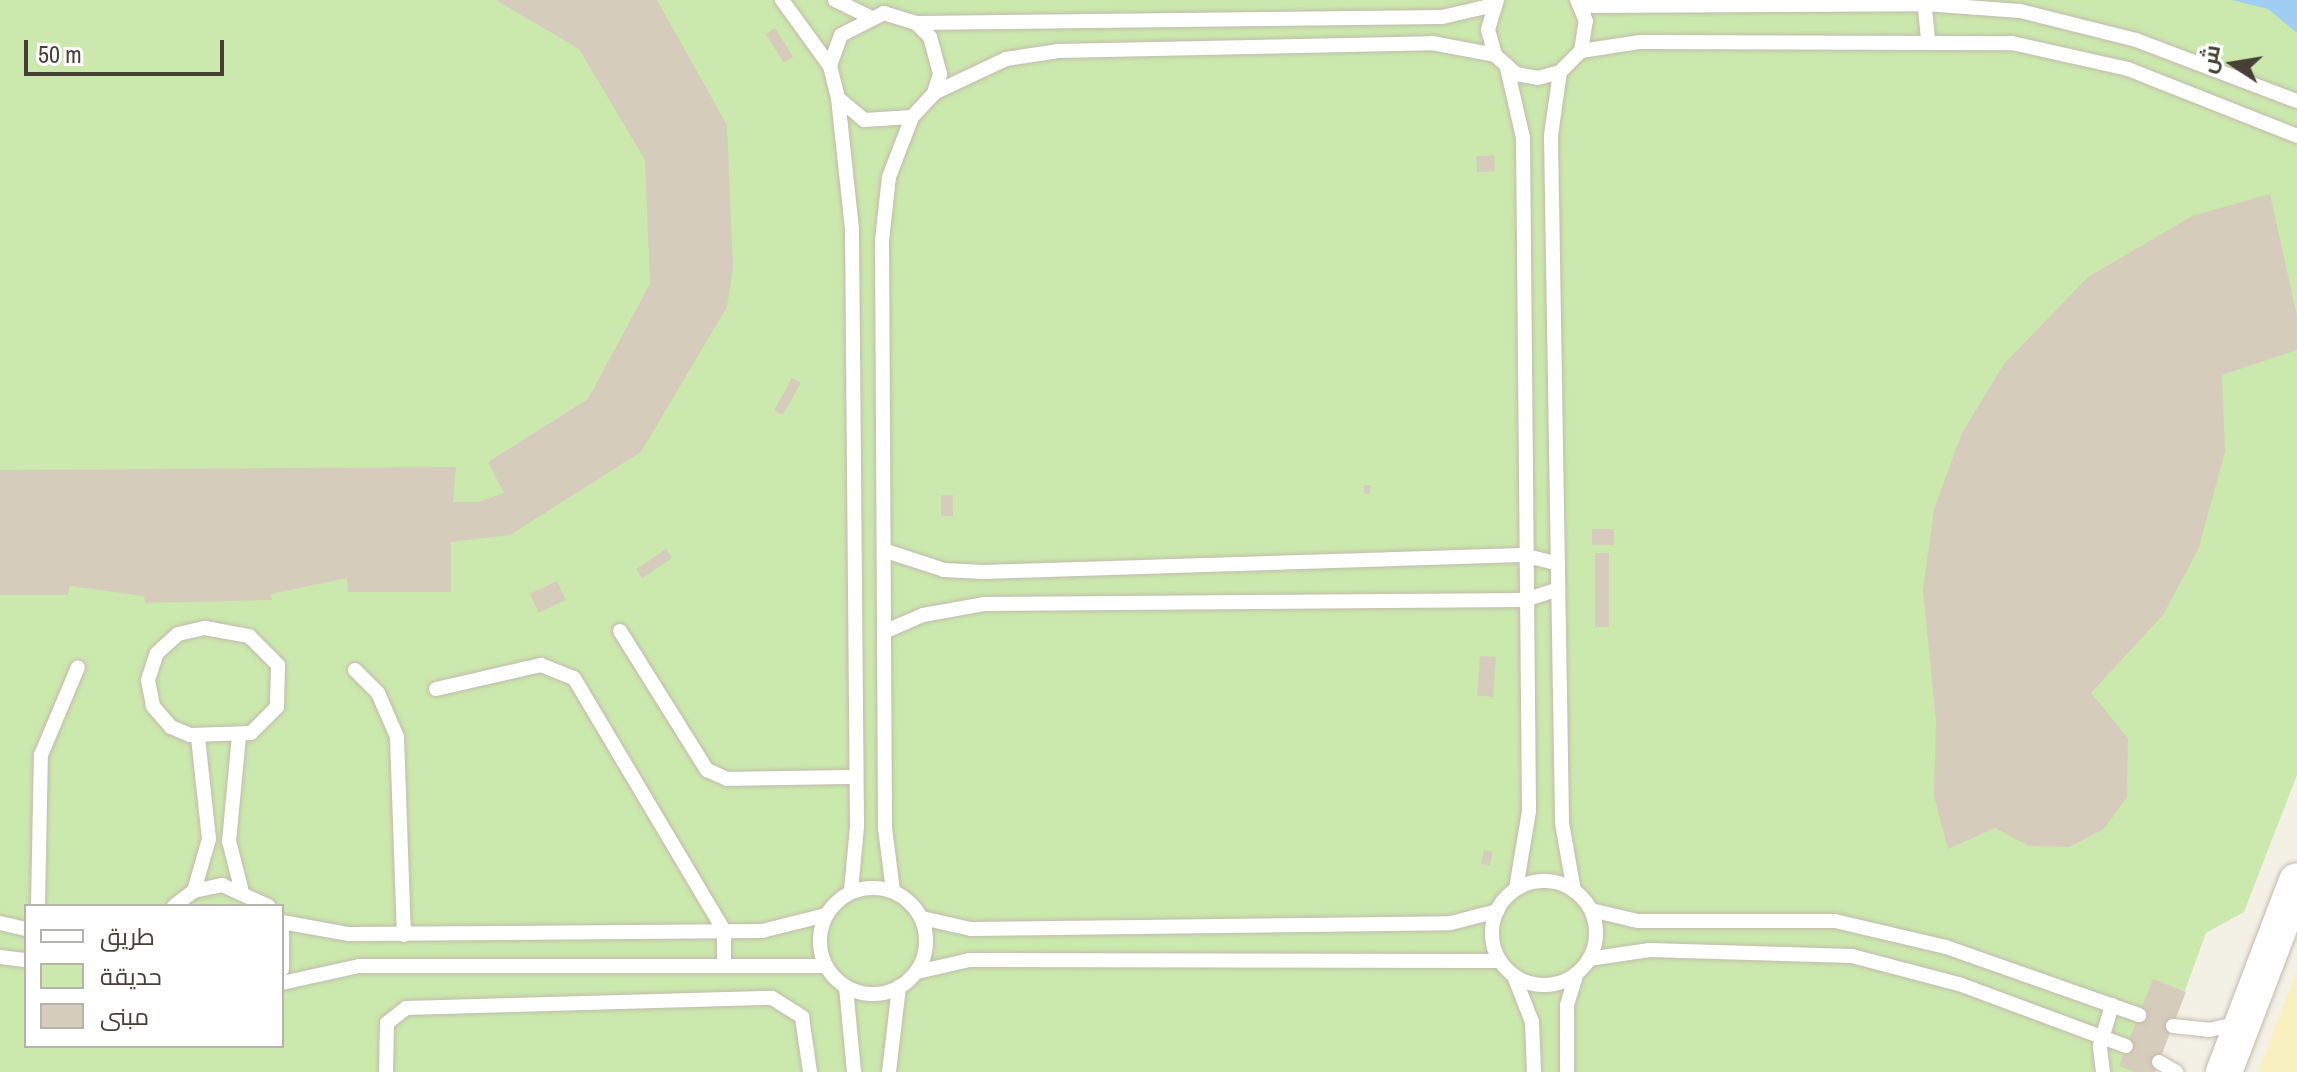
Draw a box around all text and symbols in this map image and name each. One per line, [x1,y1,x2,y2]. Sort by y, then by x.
scale bar [28,24,228,74]
north arrow [2193,24,2273,104]
text: 50 m [38,38,82,70]
text: ش [2192,42,2227,76]
legend [24,904,284,1048]
text: طريق [100,920,155,952]
text: حديقة [100,960,162,992]
text: مبنى [100,1000,149,1032]

